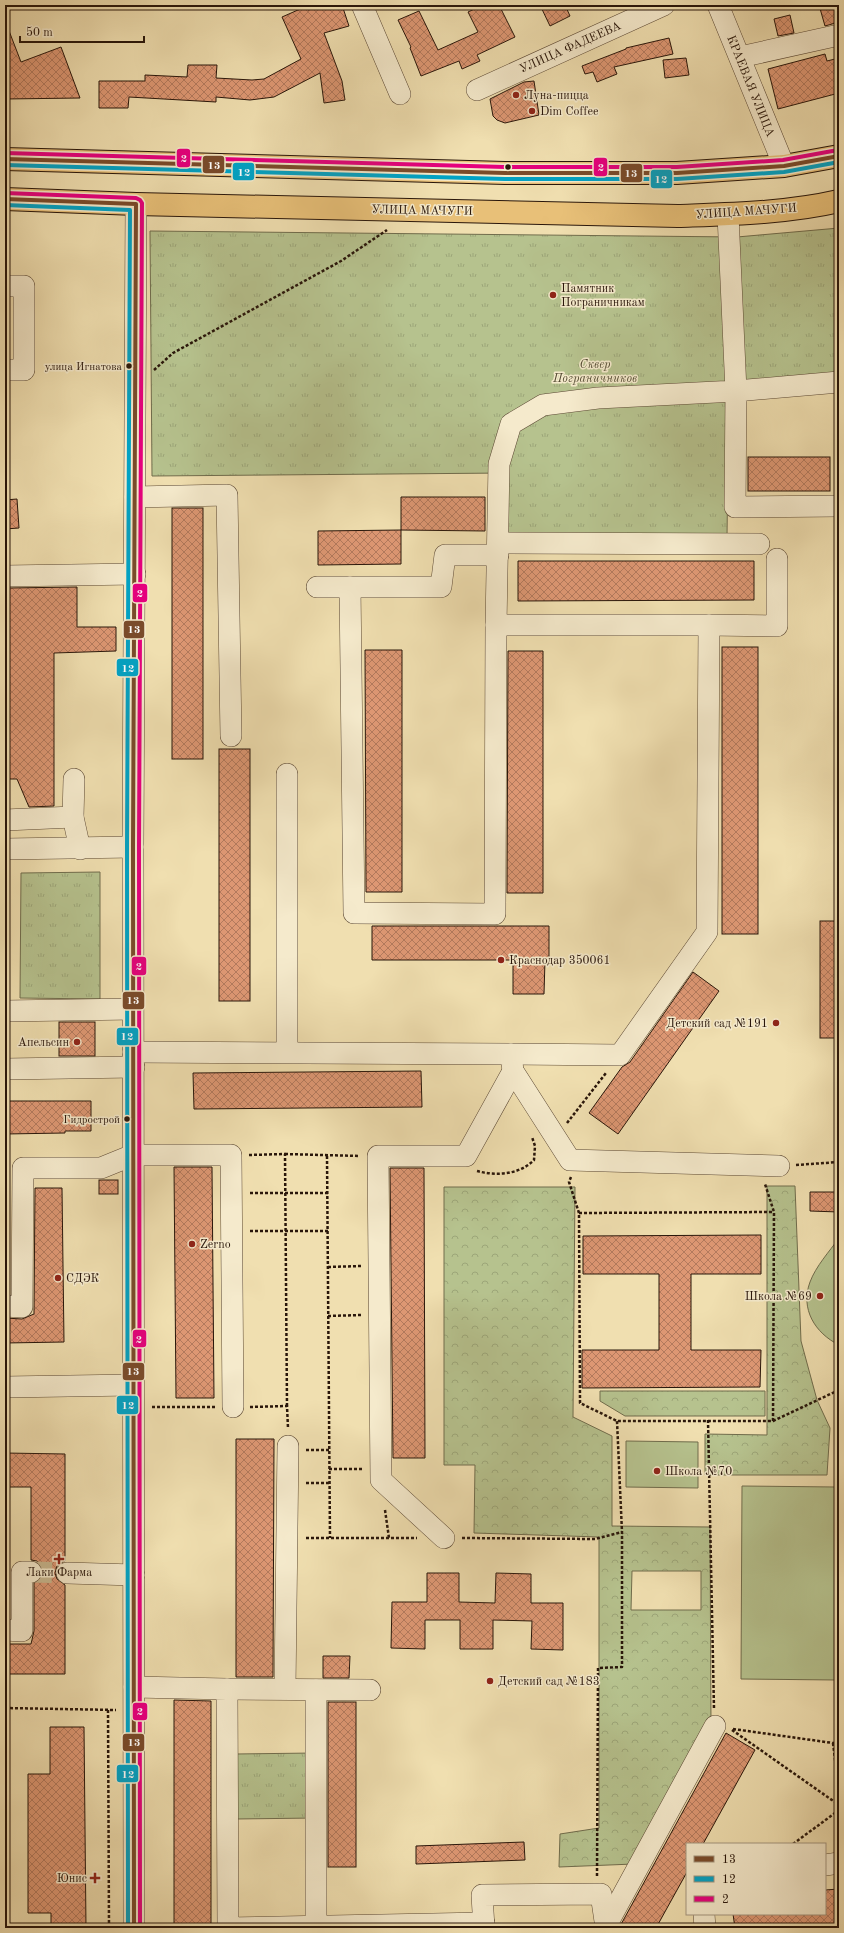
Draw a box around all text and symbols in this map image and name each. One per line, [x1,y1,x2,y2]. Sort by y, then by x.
scale bar [20,18,144,44]
street label: УЛИЦА ФАДЕЕВА [518,20,623,76]
text: 50 m [26,26,53,39]
street label: КРАЕВАЯ УЛИЦА [724,34,776,139]
marker: Луна-пицца [511,90,521,100]
place label: Луна-пицца [524,90,589,102]
marker: Dim Coffee [527,106,537,116]
place label: Dim Coffee [540,106,599,118]
line badge: 2 [176,148,191,168]
text: 2 [181,154,187,165]
line badge: 13 [202,155,225,174]
line badge: 2 [593,157,608,177]
text: 13 [208,161,220,172]
line badge: 12 [232,162,255,181]
unlabelled marker [503,162,513,172]
text: 2 [598,163,604,174]
line badge: 13 [620,163,643,183]
text: 12 [238,168,250,179]
text: 13 [625,169,637,180]
line badge: 12 [650,169,673,189]
text: 12 [655,175,667,186]
street label: УЛИЦА МАЧУГИ [695,202,797,222]
street label: УЛИЦА МАЧУГИ [371,204,473,218]
place label: Памятник Пограничникам [561,283,645,309]
marker: Памятник Пограничникам [548,290,558,300]
park label: Сквер Пограничников [552,359,637,385]
marker: улица Игнатова [124,361,134,371]
place label: улица Игнатова [45,362,123,373]
line badge: 2 [132,583,148,603]
text: 2 [137,589,143,600]
line badge: 13 [123,620,145,639]
text: 13 [128,625,140,636]
line badge: 12 [116,658,139,677]
text: 12 [122,664,134,675]
place label: Краснодар 350061 [509,954,610,967]
marker: Краснодар 350061 [496,955,506,965]
line badge: 2 [131,956,147,976]
text: 2 [136,962,142,973]
line badge: 13 [122,991,145,1010]
text: 13 [127,996,139,1007]
place label: Детский сад №191 [666,1018,768,1030]
marker: Детский сад №191 [771,1018,781,1028]
line badge: 12 [116,1027,139,1046]
text: 12 [121,1032,133,1043]
place label: Апельсин [18,1037,69,1049]
marker: Апельсин [72,1037,82,1047]
marker: Гидрострой [122,1114,132,1124]
place label: Гидрострой [63,1115,120,1126]
marker: Zerno [187,1239,197,1249]
place label: Zerno [200,1239,231,1251]
marker: СДЭК [53,1273,63,1283]
place label: СДЭК [66,1273,100,1285]
place label: Школа №69 [745,1291,812,1303]
marker: Школа №69 [815,1291,825,1301]
line badge: 2 [132,1329,147,1348]
text: 2 [136,1335,142,1346]
line badge: 13 [122,1362,145,1381]
text: 13 [127,1367,139,1378]
line badge: 12 [116,1395,139,1415]
text: 12 [122,1401,134,1412]
marker: Школа №70 [652,1466,662,1476]
place label: Школа №70 [665,1466,732,1478]
marker: Лаки Фарма [54,1554,64,1564]
place label: Лаки Фарма [26,1567,92,1579]
marker: Детский сад №183 [485,1676,495,1686]
place label: Детский сад №183 [498,1676,600,1688]
line badge: 2 [132,1702,148,1721]
text: 2 [137,1707,143,1718]
line badge: 13 [122,1733,145,1752]
text: 13 [128,1738,140,1749]
line badge: 12 [116,1764,139,1783]
text: 12 [122,1770,134,1781]
legend [686,1843,826,1915]
text: 13 [722,1854,736,1866]
place label: Юнис [57,1873,87,1885]
marker: Юнис [90,1873,100,1883]
text: 12 [722,1874,736,1886]
text: 2 [722,1894,729,1906]

